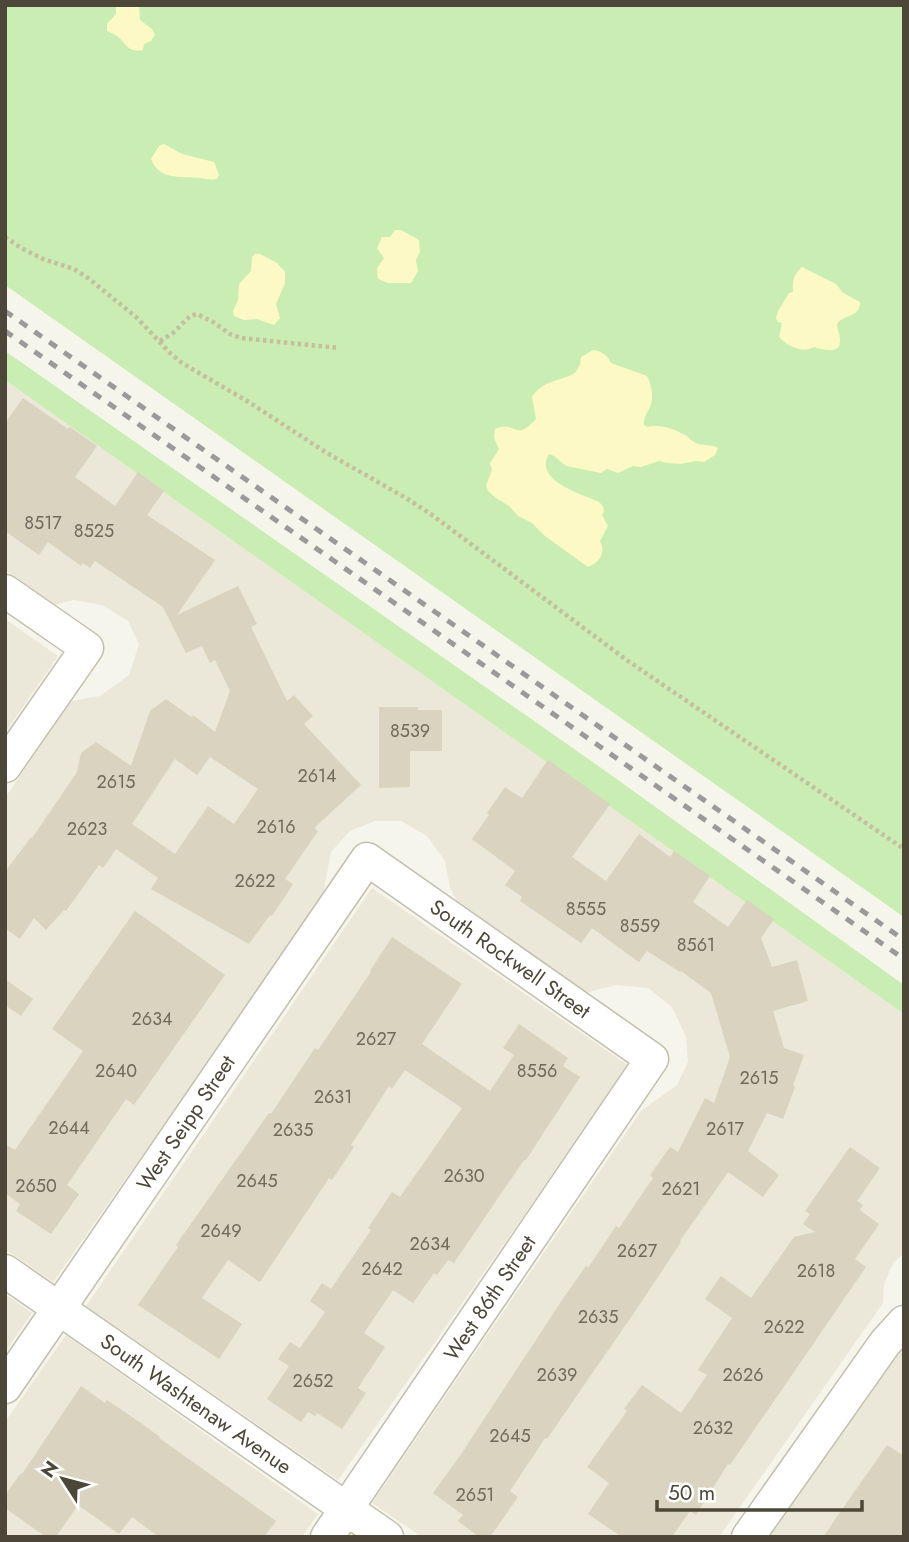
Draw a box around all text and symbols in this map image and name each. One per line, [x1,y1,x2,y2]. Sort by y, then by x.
house number: 8517 [24,510,62,536]
house number: 8525 [74,518,114,544]
house number: 8539 [390,718,430,744]
house number: 2614 [297,763,337,789]
house number: 2615 [97,769,135,795]
house number: 2616 [256,814,296,840]
house number: 2623 [67,816,108,842]
house number: 2622 [234,868,276,894]
street label: South Rockwell Street [424,892,596,1026]
house number: 8555 [566,896,606,922]
house number: 8559 [620,913,660,939]
house number: 8561 [677,932,715,958]
house number: 2634 [132,1006,172,1032]
house number: 2627 [356,1026,397,1052]
street label: West Seipp Street [129,1049,243,1197]
house number: 2640 [95,1058,137,1084]
house number: 8556 [517,1058,557,1084]
house number: 2615 [740,1065,778,1091]
house number: 2631 [314,1084,352,1110]
house number: 2644 [48,1115,90,1141]
house number: 2617 [706,1116,745,1142]
house number: 2635 [273,1117,313,1143]
house number: 2630 [443,1163,485,1189]
house number: 2645 [236,1168,278,1194]
house number: 2650 [15,1173,57,1199]
house number: 2621 [662,1176,700,1202]
house number: 2649 [200,1218,242,1244]
street label: West 86th Street [437,1229,543,1367]
house number: 2634 [410,1231,450,1257]
house number: 2627 [617,1238,658,1264]
house number: 2642 [361,1256,403,1282]
house number: 2618 [797,1258,835,1284]
house number: 2635 [578,1304,618,1330]
house number: 2622 [763,1314,805,1340]
street label: South Washtenaw Avenue [94,1326,298,1482]
house number: 2639 [537,1362,577,1388]
house number: 2626 [722,1362,764,1388]
house number: 2652 [292,1368,334,1394]
house number: 2632 [693,1415,733,1441]
house number: 2645 [489,1423,531,1449]
north arrow [28,1444,98,1514]
text: N [34,1455,65,1483]
scale bar [657,1468,862,1512]
text: 50 m [668,1478,715,1508]
house number: 2651 [456,1482,494,1508]

